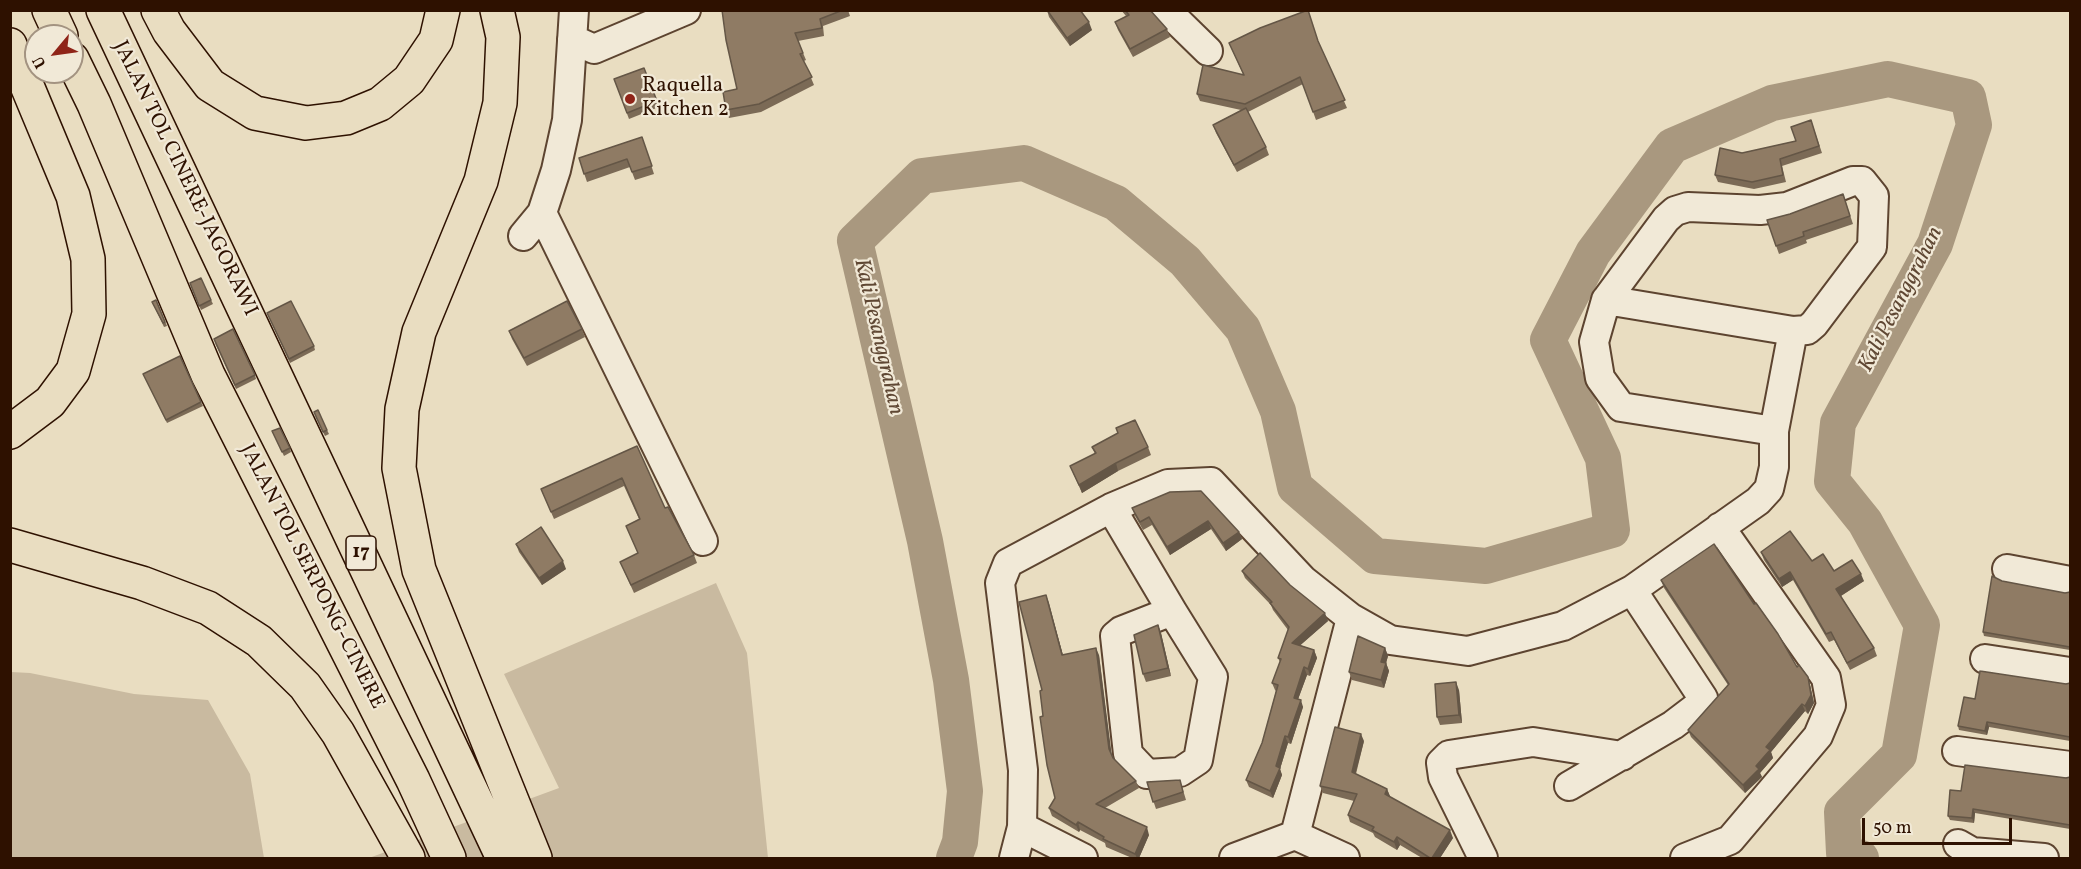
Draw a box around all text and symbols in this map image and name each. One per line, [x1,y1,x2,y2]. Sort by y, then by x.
north arrow [24,24,84,84]
street label: JALAN TOL CINERE-JAGORAWI [106,37,262,321]
text: U [28,52,52,72]
place label: Raquella Kitchen 2 [642,74,729,124]
marker: Raquella Kitchen 2 [623,92,637,106]
water label: Kali Pesanggrahan [1854,223,1950,377]
water label: Kali Pesanggrahan [846,256,908,418]
street label: JALAN TOL SERPONG-CINERE [233,440,389,714]
road number: 17 [346,536,376,570]
scale bar [1865,806,2015,844]
text: 50 m [1873,816,1912,841]

